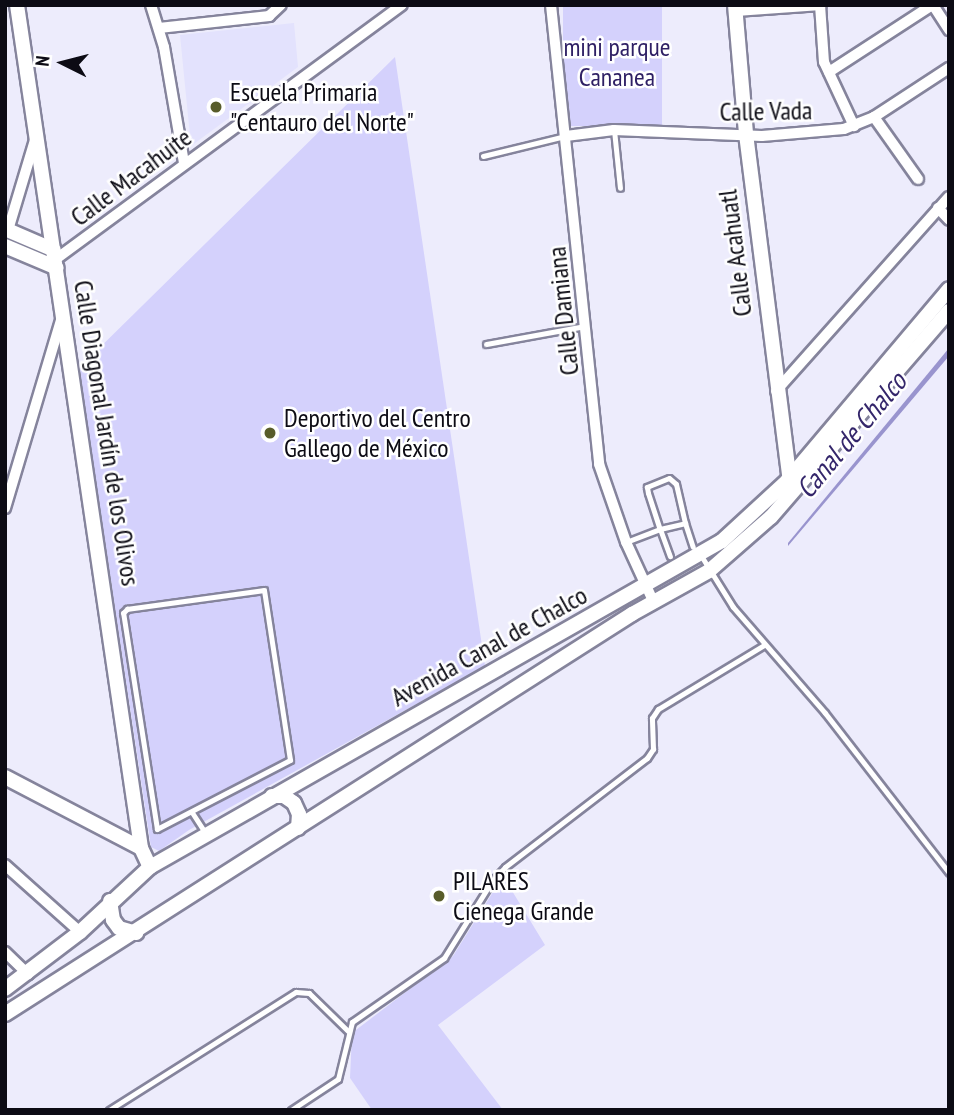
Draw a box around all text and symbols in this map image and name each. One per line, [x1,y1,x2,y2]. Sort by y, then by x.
north arrow [28,28,98,98]
park label: mini parque Cananea [563,31,671,92]
text: N [30,54,55,67]
place label: Escuela Primaria "Centauro del Norte" [230,76,414,138]
street label: Calle Vada [719,95,813,127]
marker: Escuela Primaria "Centauro del Norte" [208,99,224,115]
street label: Calle Macahuite [65,122,197,232]
street label: Calle Acahuatl [712,187,758,319]
street label: Calle Damiana [541,245,585,377]
street label: Calle Diagonal Jardín de los Olivos [67,278,147,588]
water label: Canal de Chalco [789,365,913,505]
place label: Deportivo del Centro Gallego de México [284,402,471,464]
marker: Deportivo del Centro Gallego de México [262,425,278,441]
street label: Avenida Canal de Chalco [386,579,592,713]
place label: PILARES Cienega Grande [453,865,594,926]
marker: PILARES Cienega Grande [431,888,447,904]

